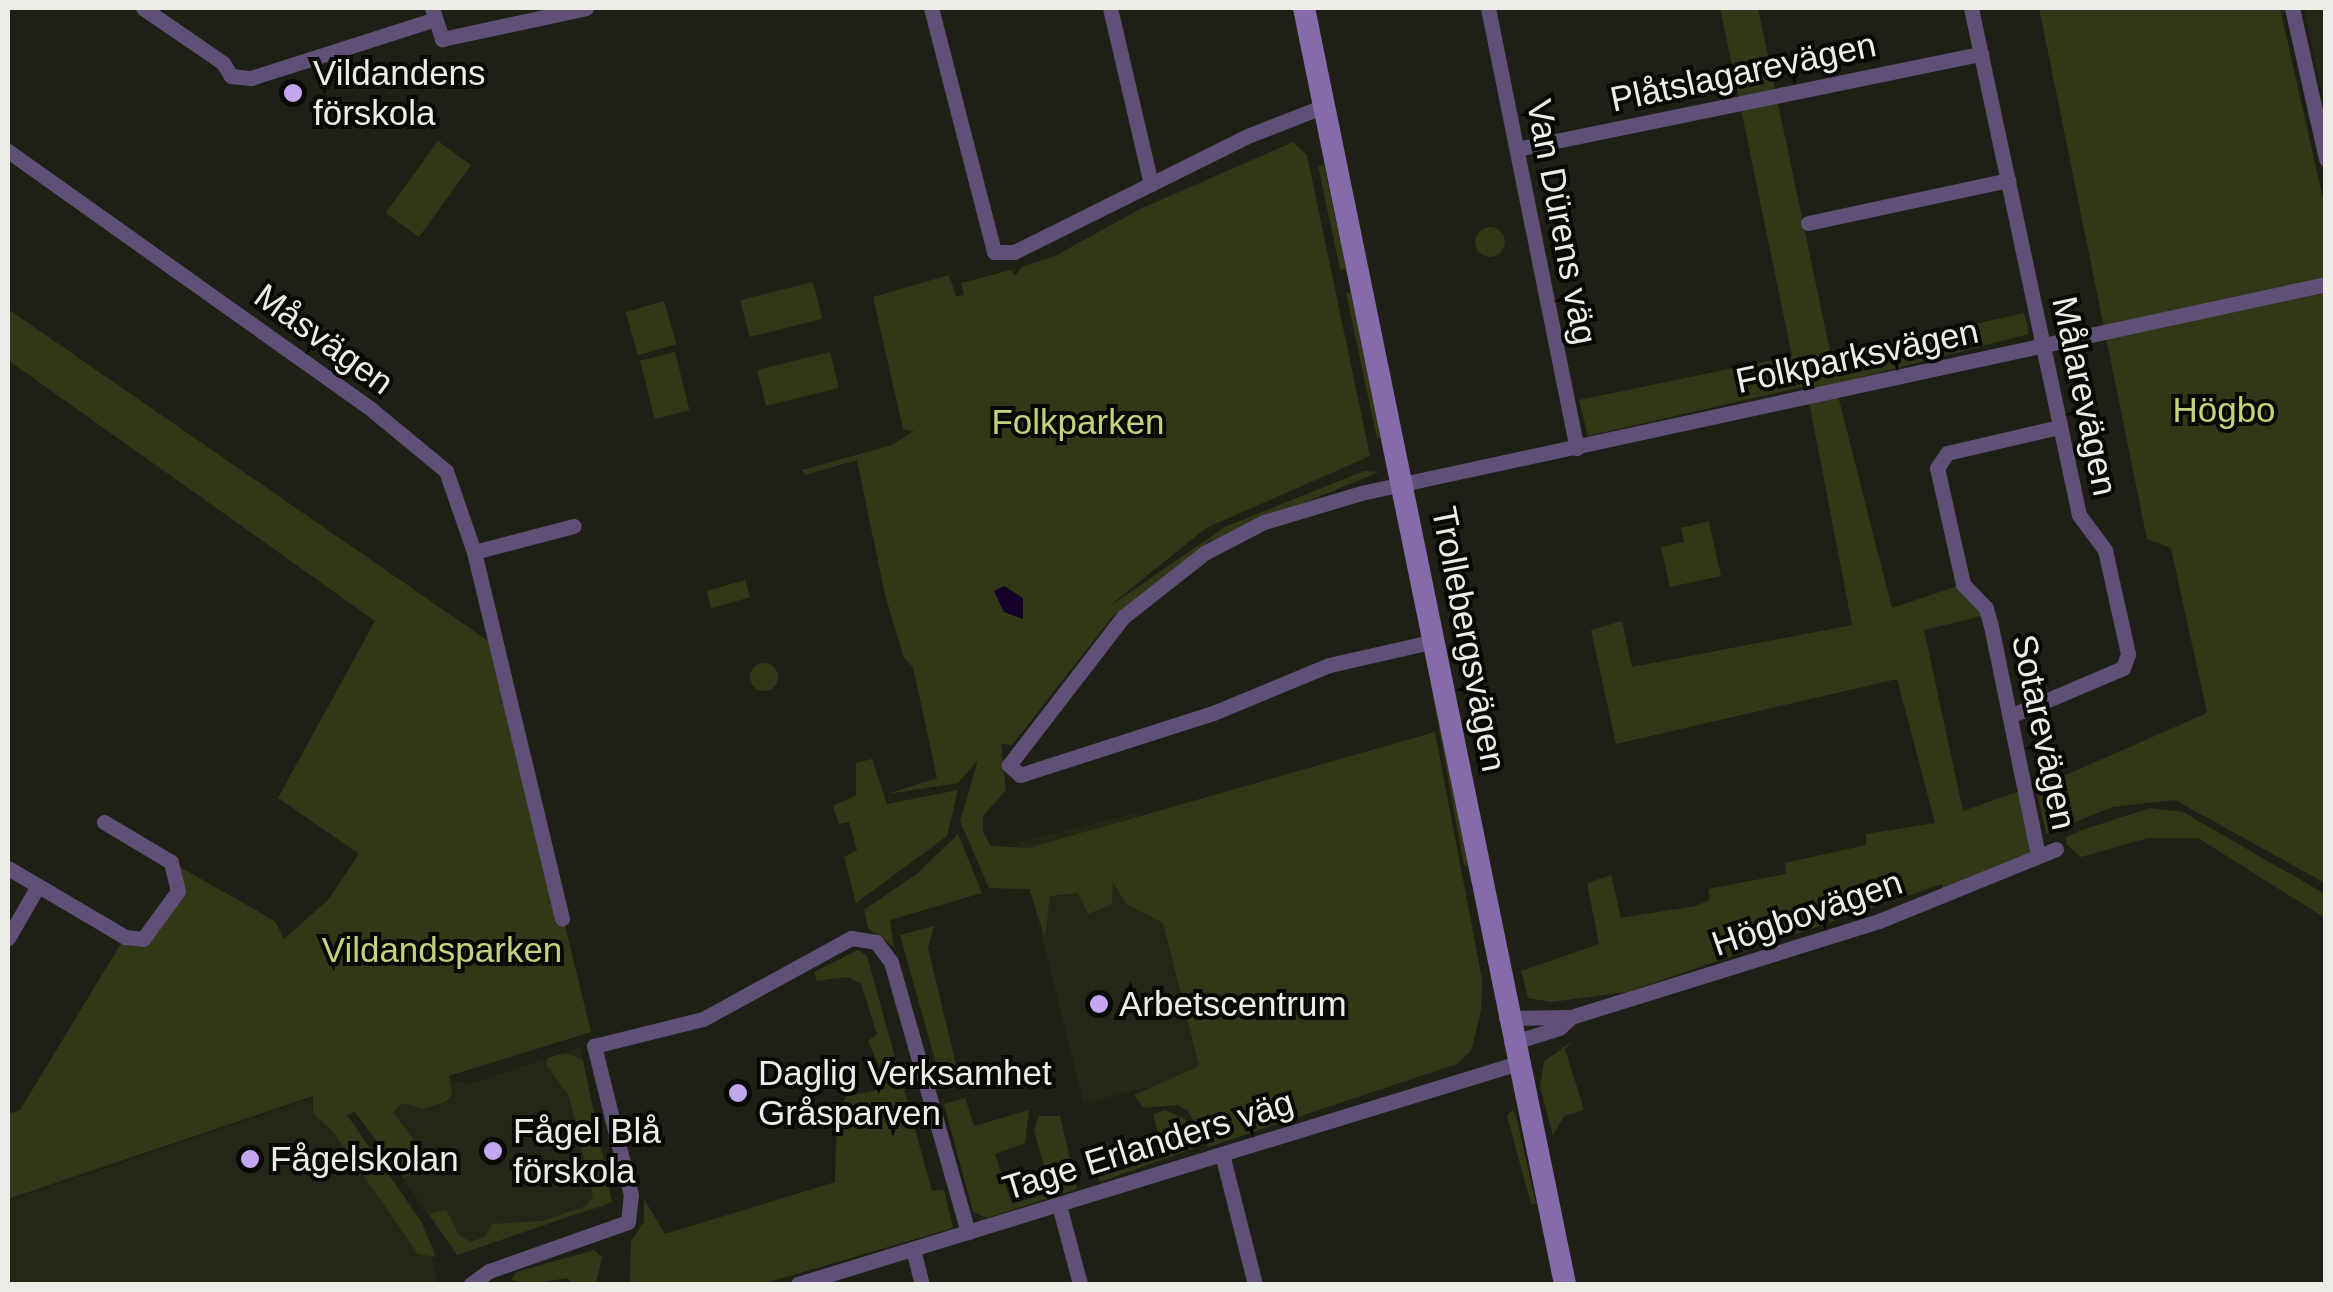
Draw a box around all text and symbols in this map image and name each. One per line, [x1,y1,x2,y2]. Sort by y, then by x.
street label: Plåtslagarevägen [1606,23,1880,121]
place label: Vildandens förskola [313,52,486,134]
marker: Vildandens förskola [282,82,304,104]
street label: Van Dürens väg [1518,96,1606,348]
street label: Måsvägen [246,275,402,403]
street label: Målarevägen [2043,293,2127,499]
street label: Folkparksvägen [1732,310,1982,402]
park label: Högbo [2172,389,2276,431]
park label: Folkparken [991,401,1165,443]
street label: Trollebergsvägen [1423,503,1515,775]
street label: Sotarevägen [2003,631,2085,833]
street label: Högbovägen [1706,861,1908,965]
park label: Vildandsparken [322,929,562,971]
place label: Arbetscentrum [1119,983,1347,1025]
marker: Arbetscentrum [1088,993,1110,1015]
place label: Daglig Verksamhet Gråsparven [758,1052,1052,1134]
street label: Tage Erlanders väg [998,1081,1298,1209]
marker: Daglig Verksamhet Gråsparven [727,1082,749,1104]
place label: Fågel Blå förskola [513,1110,661,1192]
place label: Fågelskolan [270,1138,459,1180]
marker: Fågel Blå förskola [482,1140,504,1162]
marker: Fågelskolan [239,1148,261,1170]

